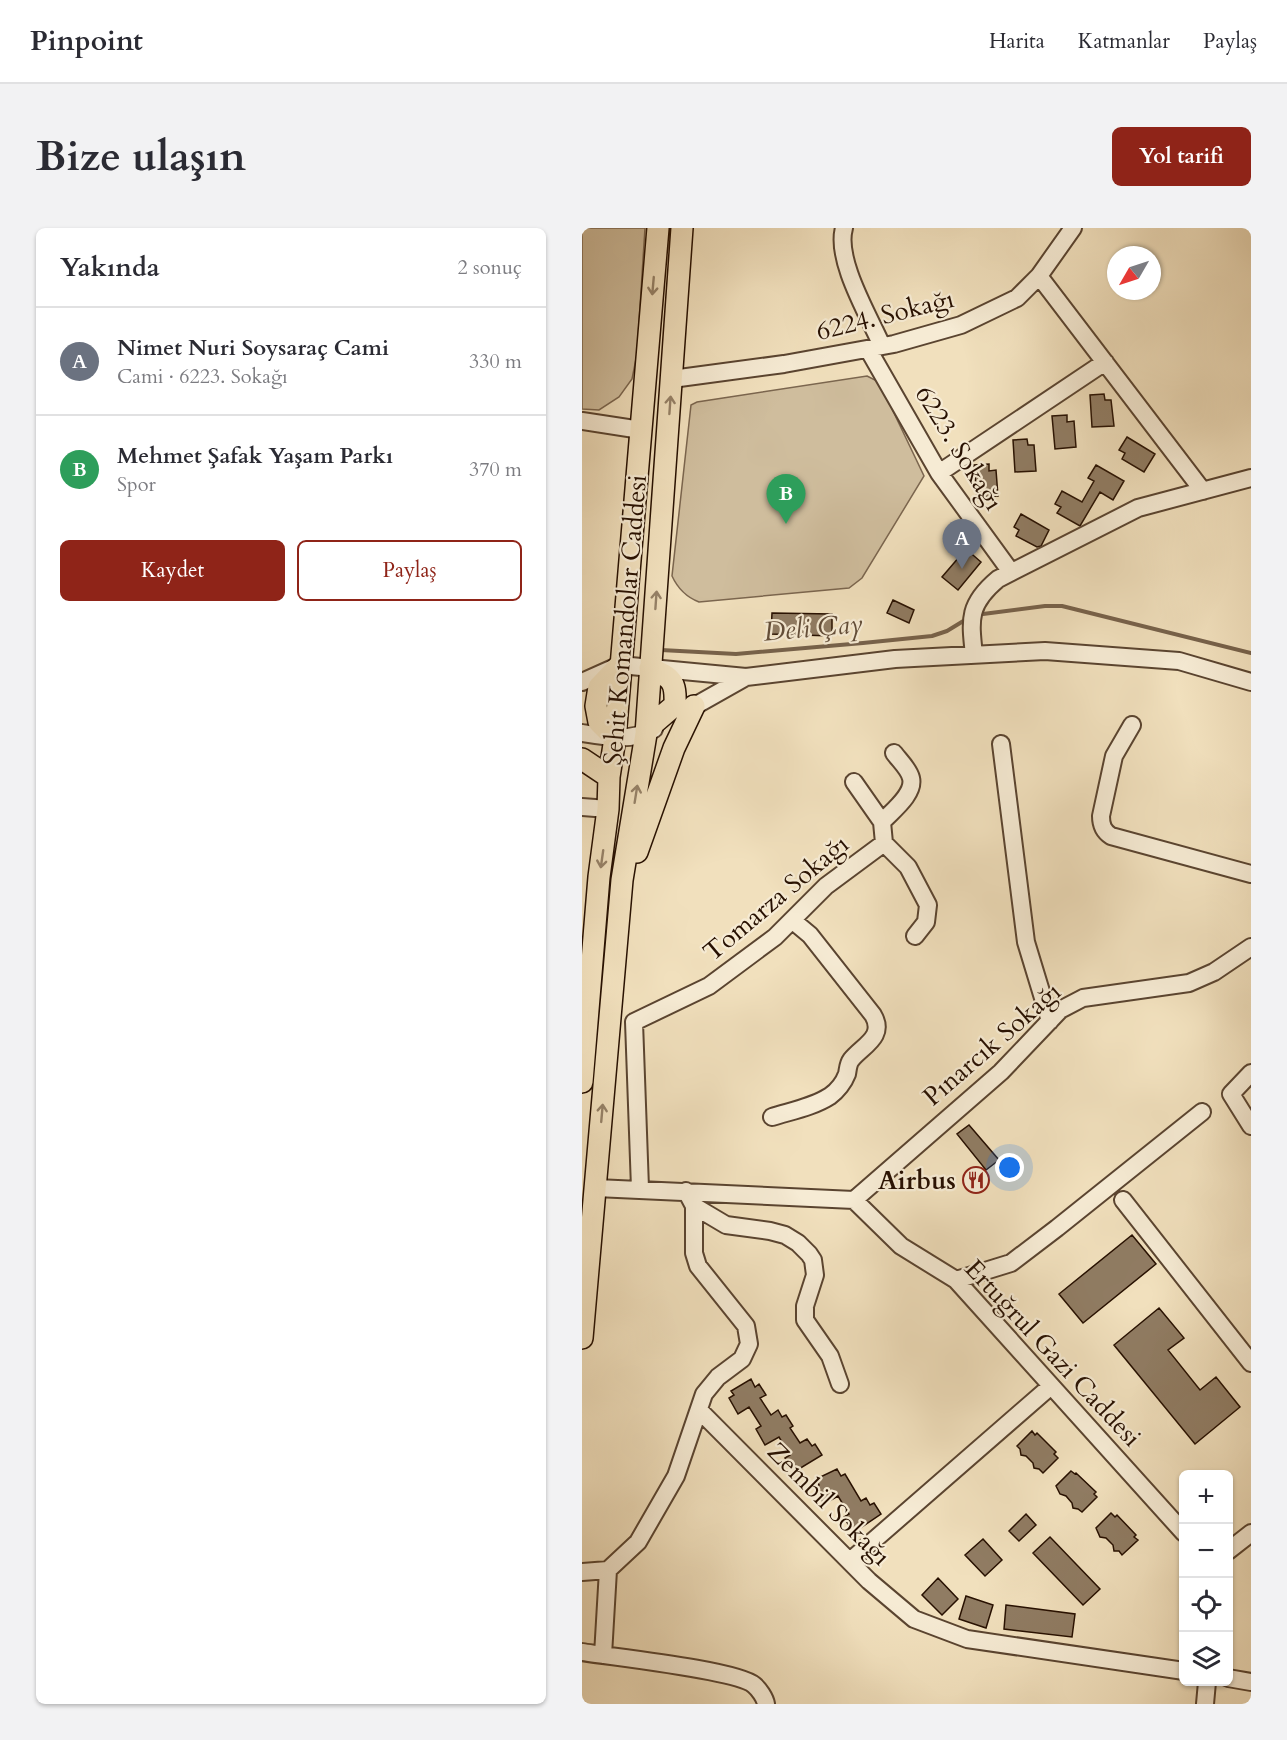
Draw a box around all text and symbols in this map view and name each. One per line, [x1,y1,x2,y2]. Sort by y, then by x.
text: Pinpoint [30,22,143,60]
text: Harita [989,27,1045,56]
text: Katmanlar [1078,27,1170,56]
text: Paylaş [1203,27,1257,56]
button: Yol tarifi [1112,127,1251,186]
text: Bize ulaşın [36,128,246,185]
north arrow [1107,246,1161,300]
text: Yakında [60,250,160,285]
text: 2 sonuç [457,254,522,281]
one-way arrow [647,276,658,296]
street label: 6224. Sokağı [812,281,958,349]
text: Nimet Nuri Soysaraç Cami [117,333,389,363]
text: A [72,348,87,375]
text: 330 m [469,348,522,375]
text: Cami · 6223. Sokağı [117,363,288,390]
street label: 6223. Sokağı [907,379,1011,517]
one-way arrow [665,396,676,416]
text: Mehmet Şafak Yaşam Parkı [117,441,393,471]
text: B [72,456,87,483]
text: 370 m [469,456,522,483]
text: Spor [117,471,156,498]
street label: Şehit Komandolar Caddesi [595,473,655,767]
pin: B [766,474,806,524]
pin: A [942,520,982,569]
button: Kaydet [60,540,285,601]
button: Paylaş [297,540,522,601]
one-way arrow [650,590,661,610]
water label: Deli Çay [762,605,864,651]
one-way arrow [631,784,642,804]
street label: Tomarza Sokağı [696,827,856,969]
one-way arrow [596,848,607,868]
street label: Pınarcık Sokağı [915,974,1069,1114]
one-way arrow [597,1103,608,1123]
your location [995,1153,1024,1182]
place label: Airbus [878,1163,956,1198]
restaurant icon: Airbus [961,1165,991,1195]
street label: Ertuğrul Gazi Caddesi [957,1252,1149,1454]
street label: Zembil Sokağı [760,1435,898,1573]
map controls [1179,1470,1233,1686]
button: + [1179,1470,1233,1524]
button: − [1179,1524,1233,1578]
button: locate [1179,1578,1233,1632]
button: layers [1179,1632,1233,1686]

